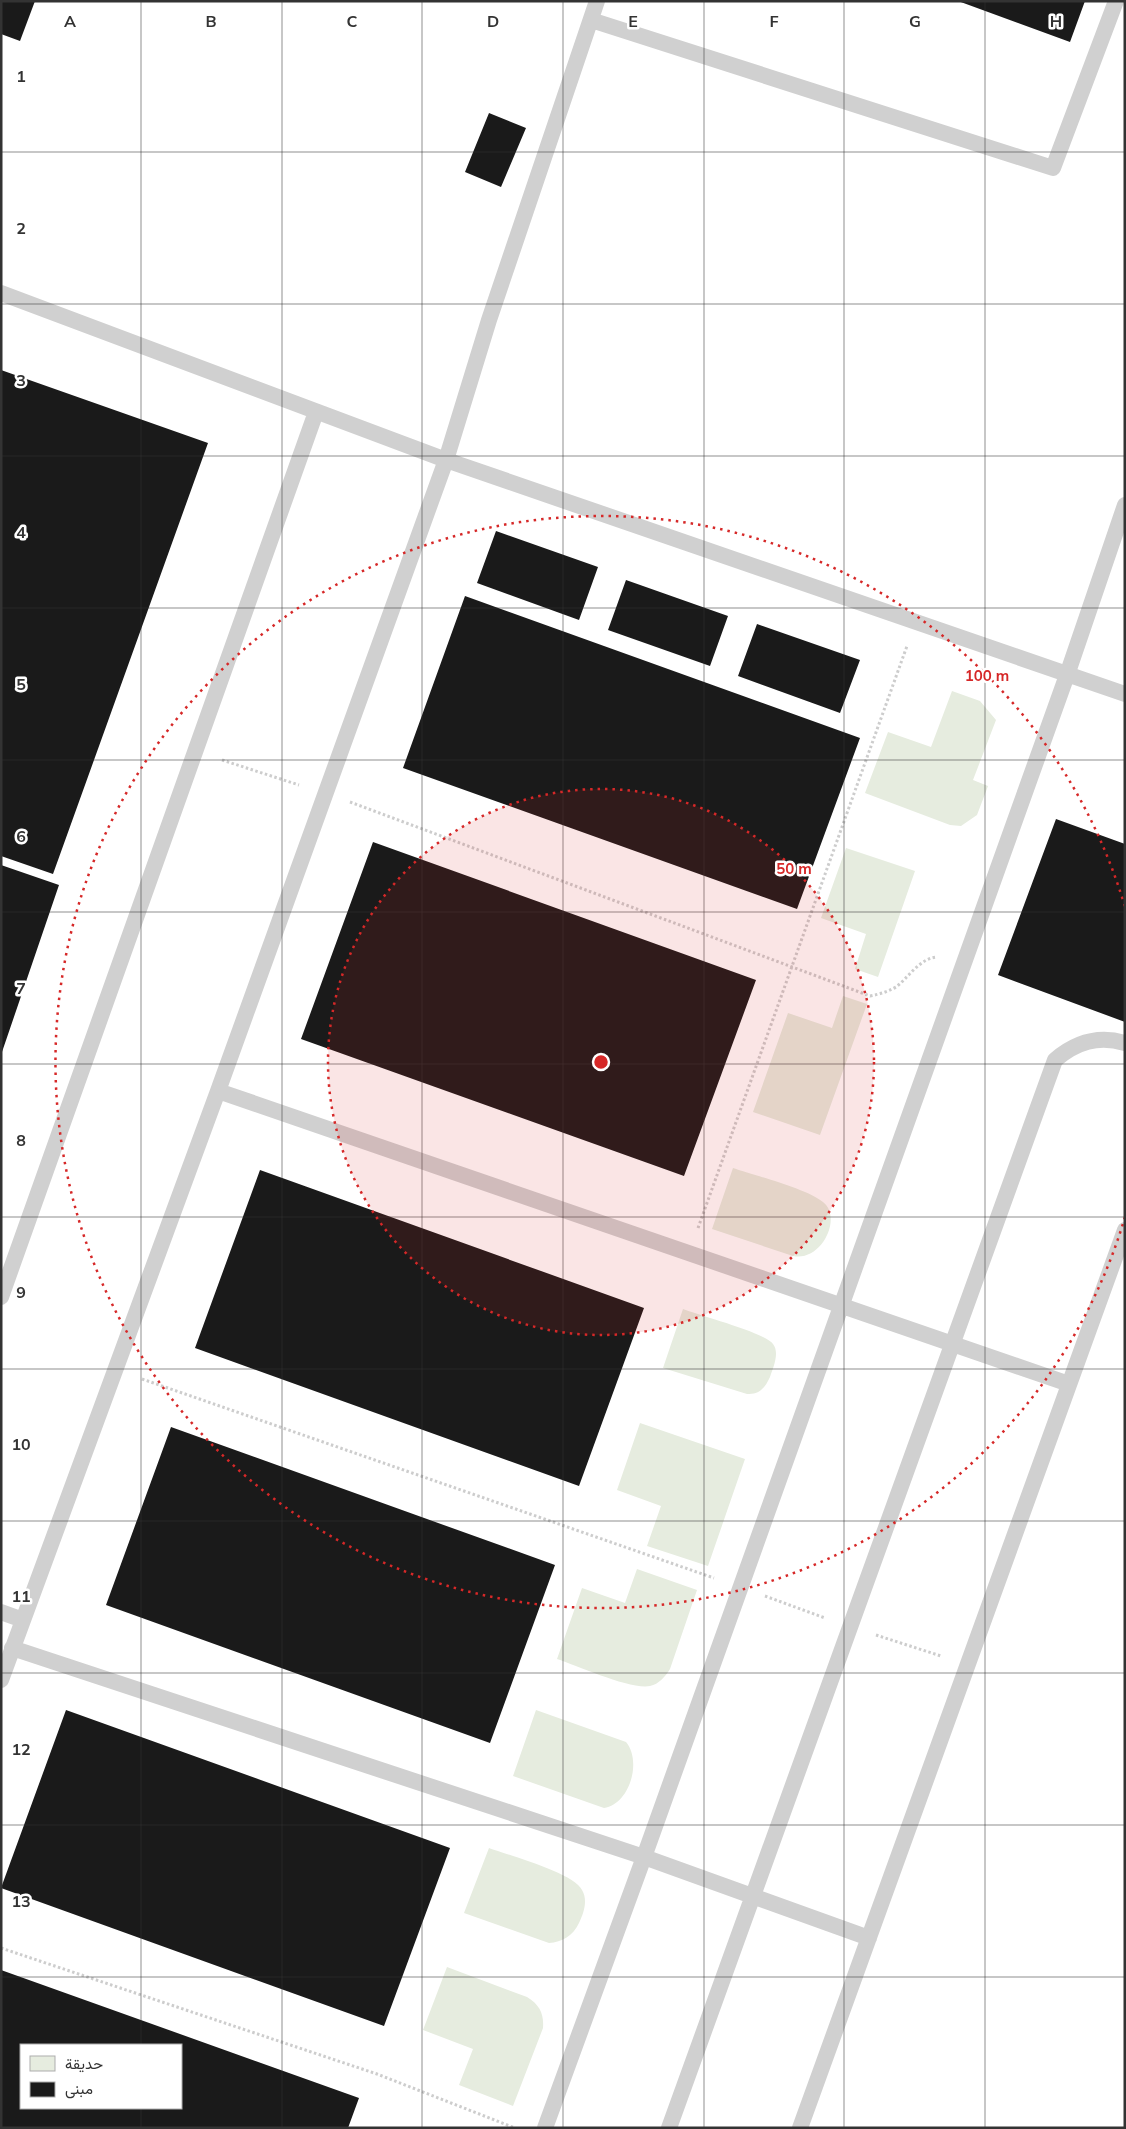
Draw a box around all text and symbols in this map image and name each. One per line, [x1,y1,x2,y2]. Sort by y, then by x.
text: A [64,11,76,31]
text: B [205,11,217,31]
text: C [347,11,358,31]
text: D [487,11,499,31]
text: E [628,11,638,31]
text: F [769,11,779,31]
text: G [909,11,921,31]
text: H [1050,11,1062,31]
text: 1 [16,66,26,86]
text: 2 [16,218,26,238]
text: 3 [16,370,26,390]
text: 4 [16,522,26,542]
text: 100 m [965,666,1009,685]
text: 5 [16,674,26,694]
text: 6 [16,826,26,846]
text: 50 m [776,859,812,878]
text: 7 [16,978,26,998]
centre of rings [592,1053,610,1071]
text: 8 [16,1130,26,1150]
text: 9 [16,1282,26,1302]
text: 10 [11,1434,31,1454]
text: 11 [11,1586,31,1606]
text: 12 [11,1739,31,1759]
text: 13 [11,1891,31,1911]
legend [20,2044,182,2109]
text: حديقة [65,2054,103,2073]
text: مبنى [65,2079,93,2099]

